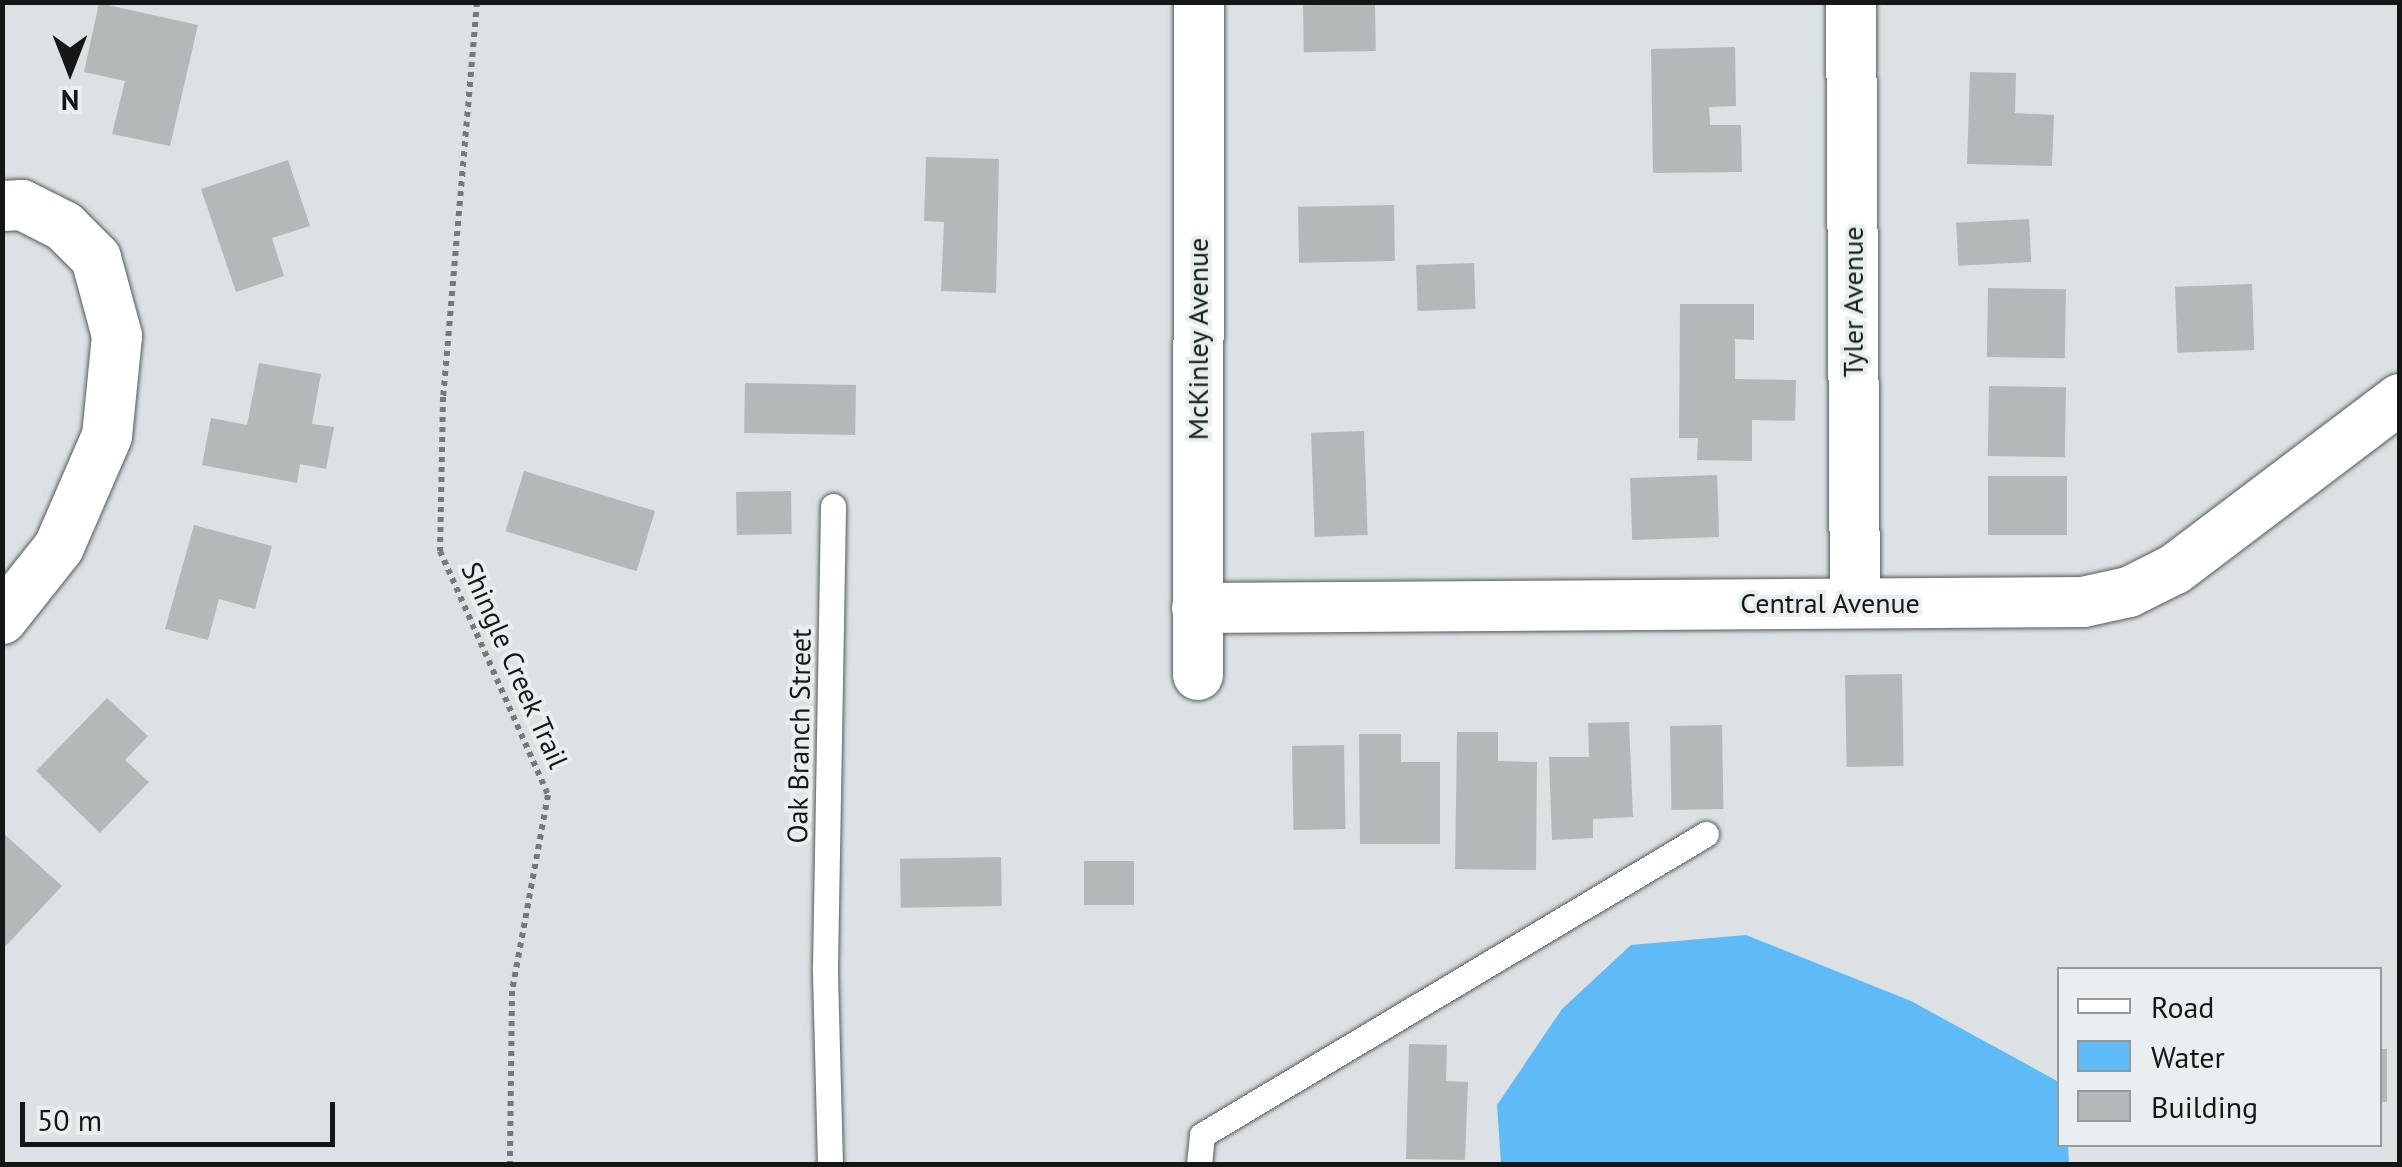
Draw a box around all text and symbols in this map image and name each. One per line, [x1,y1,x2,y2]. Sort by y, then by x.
north arrow [20,20,120,120]
text: N [61,82,79,119]
street label: Tyler Avenue [1836,226,1870,378]
street label: McKinley Avenue [1181,237,1215,441]
street label: Shingle Creek Trail [454,556,576,774]
street label: Central Avenue [1740,586,1920,620]
street label: Oak Branch Street [780,628,818,844]
legend [2057,967,2382,1147]
text: Road [2151,987,2215,1026]
text: Water [2151,1037,2225,1076]
scale bar [25,1082,340,1144]
text: Building [2151,1087,2258,1126]
text: 50 m [37,1100,102,1139]

